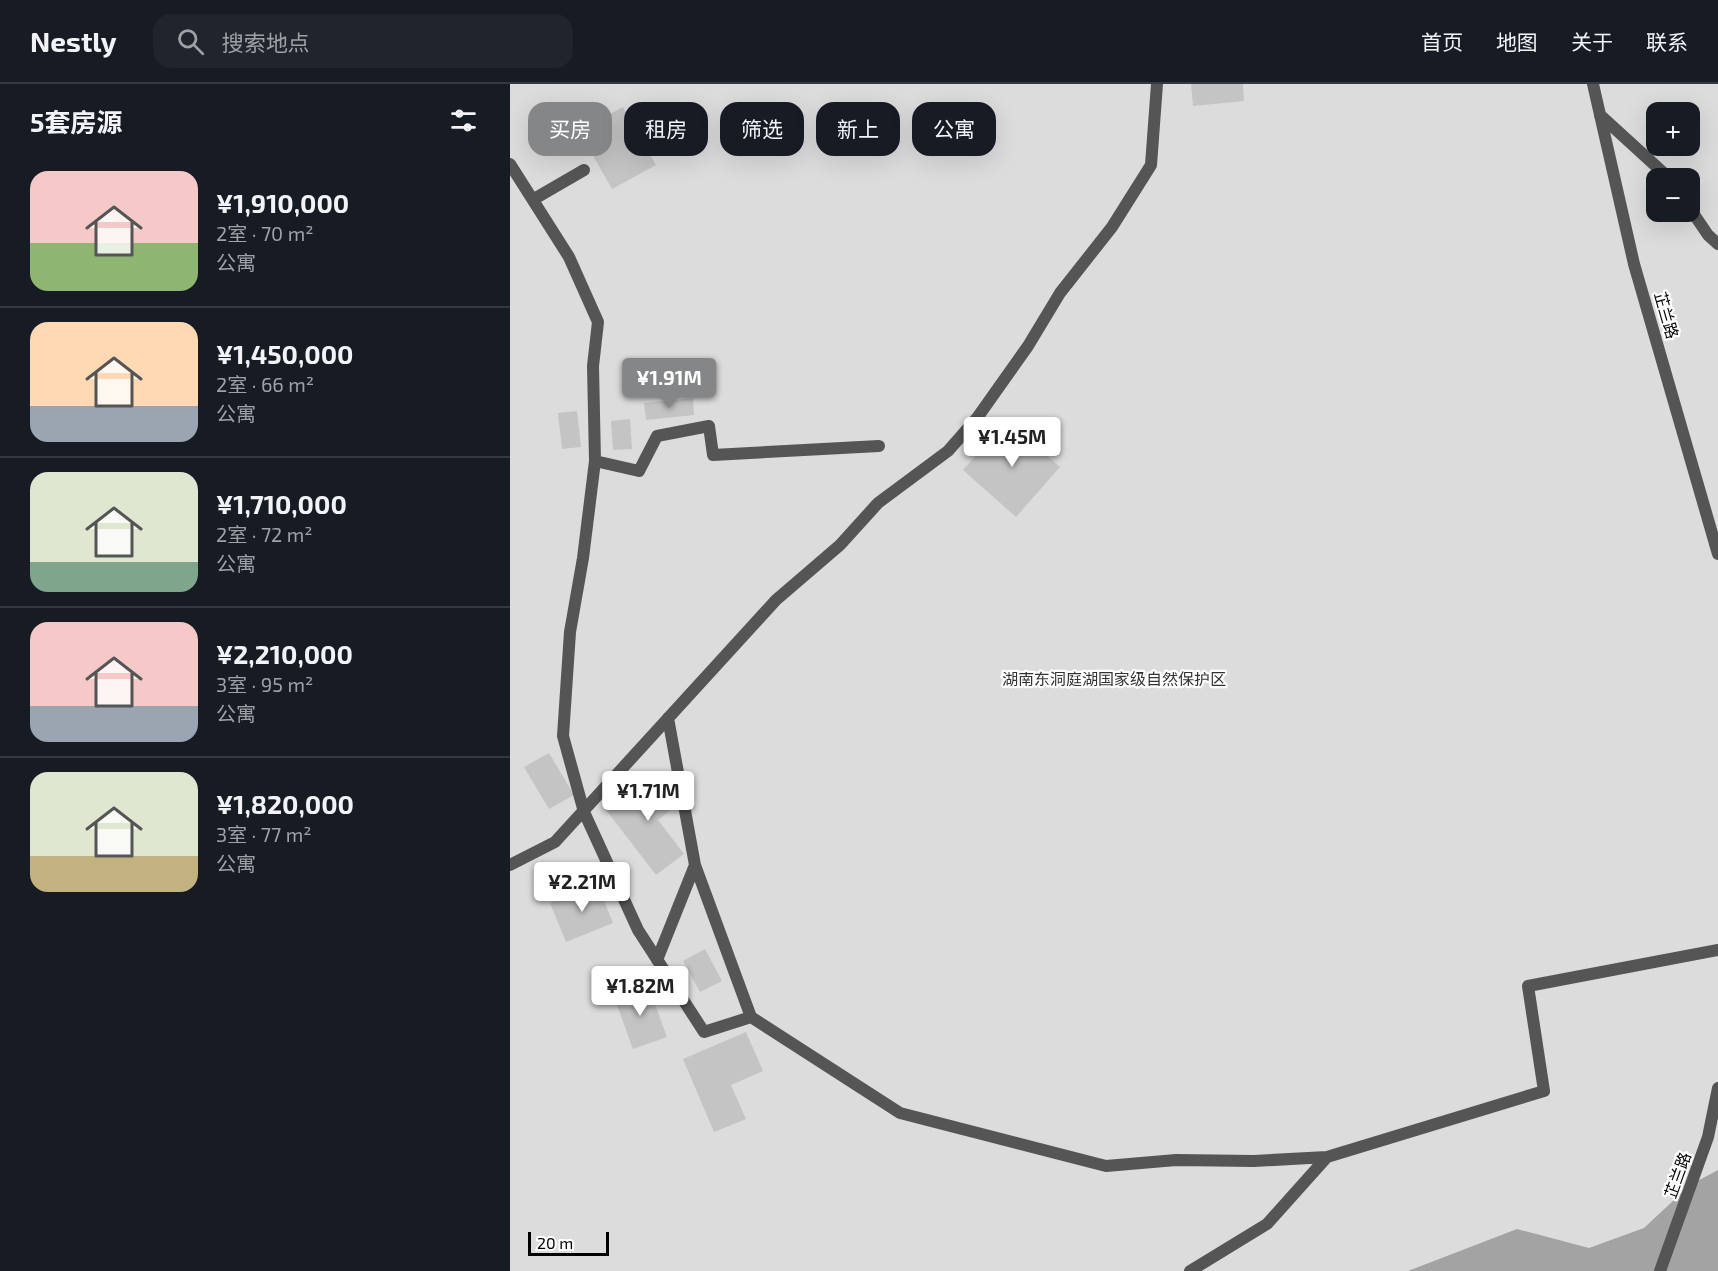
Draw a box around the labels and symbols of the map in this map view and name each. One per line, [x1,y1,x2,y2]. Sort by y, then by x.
street label: 芷兰路 [1651,289,1683,341]
pin: ¥1.91M [620,358,718,409]
pin: ¥1.45M [963,417,1061,468]
park label: 湖南东洞庭湖国家级自然保护区 [1002,669,1226,688]
pin: ¥1.71M [599,771,697,822]
pin: ¥2.21M [533,862,631,913]
pin: ¥1.82M [591,966,689,1017]
street label: 芷兰路 [1660,1149,1694,1201]
scale bar [528,1229,609,1256]

